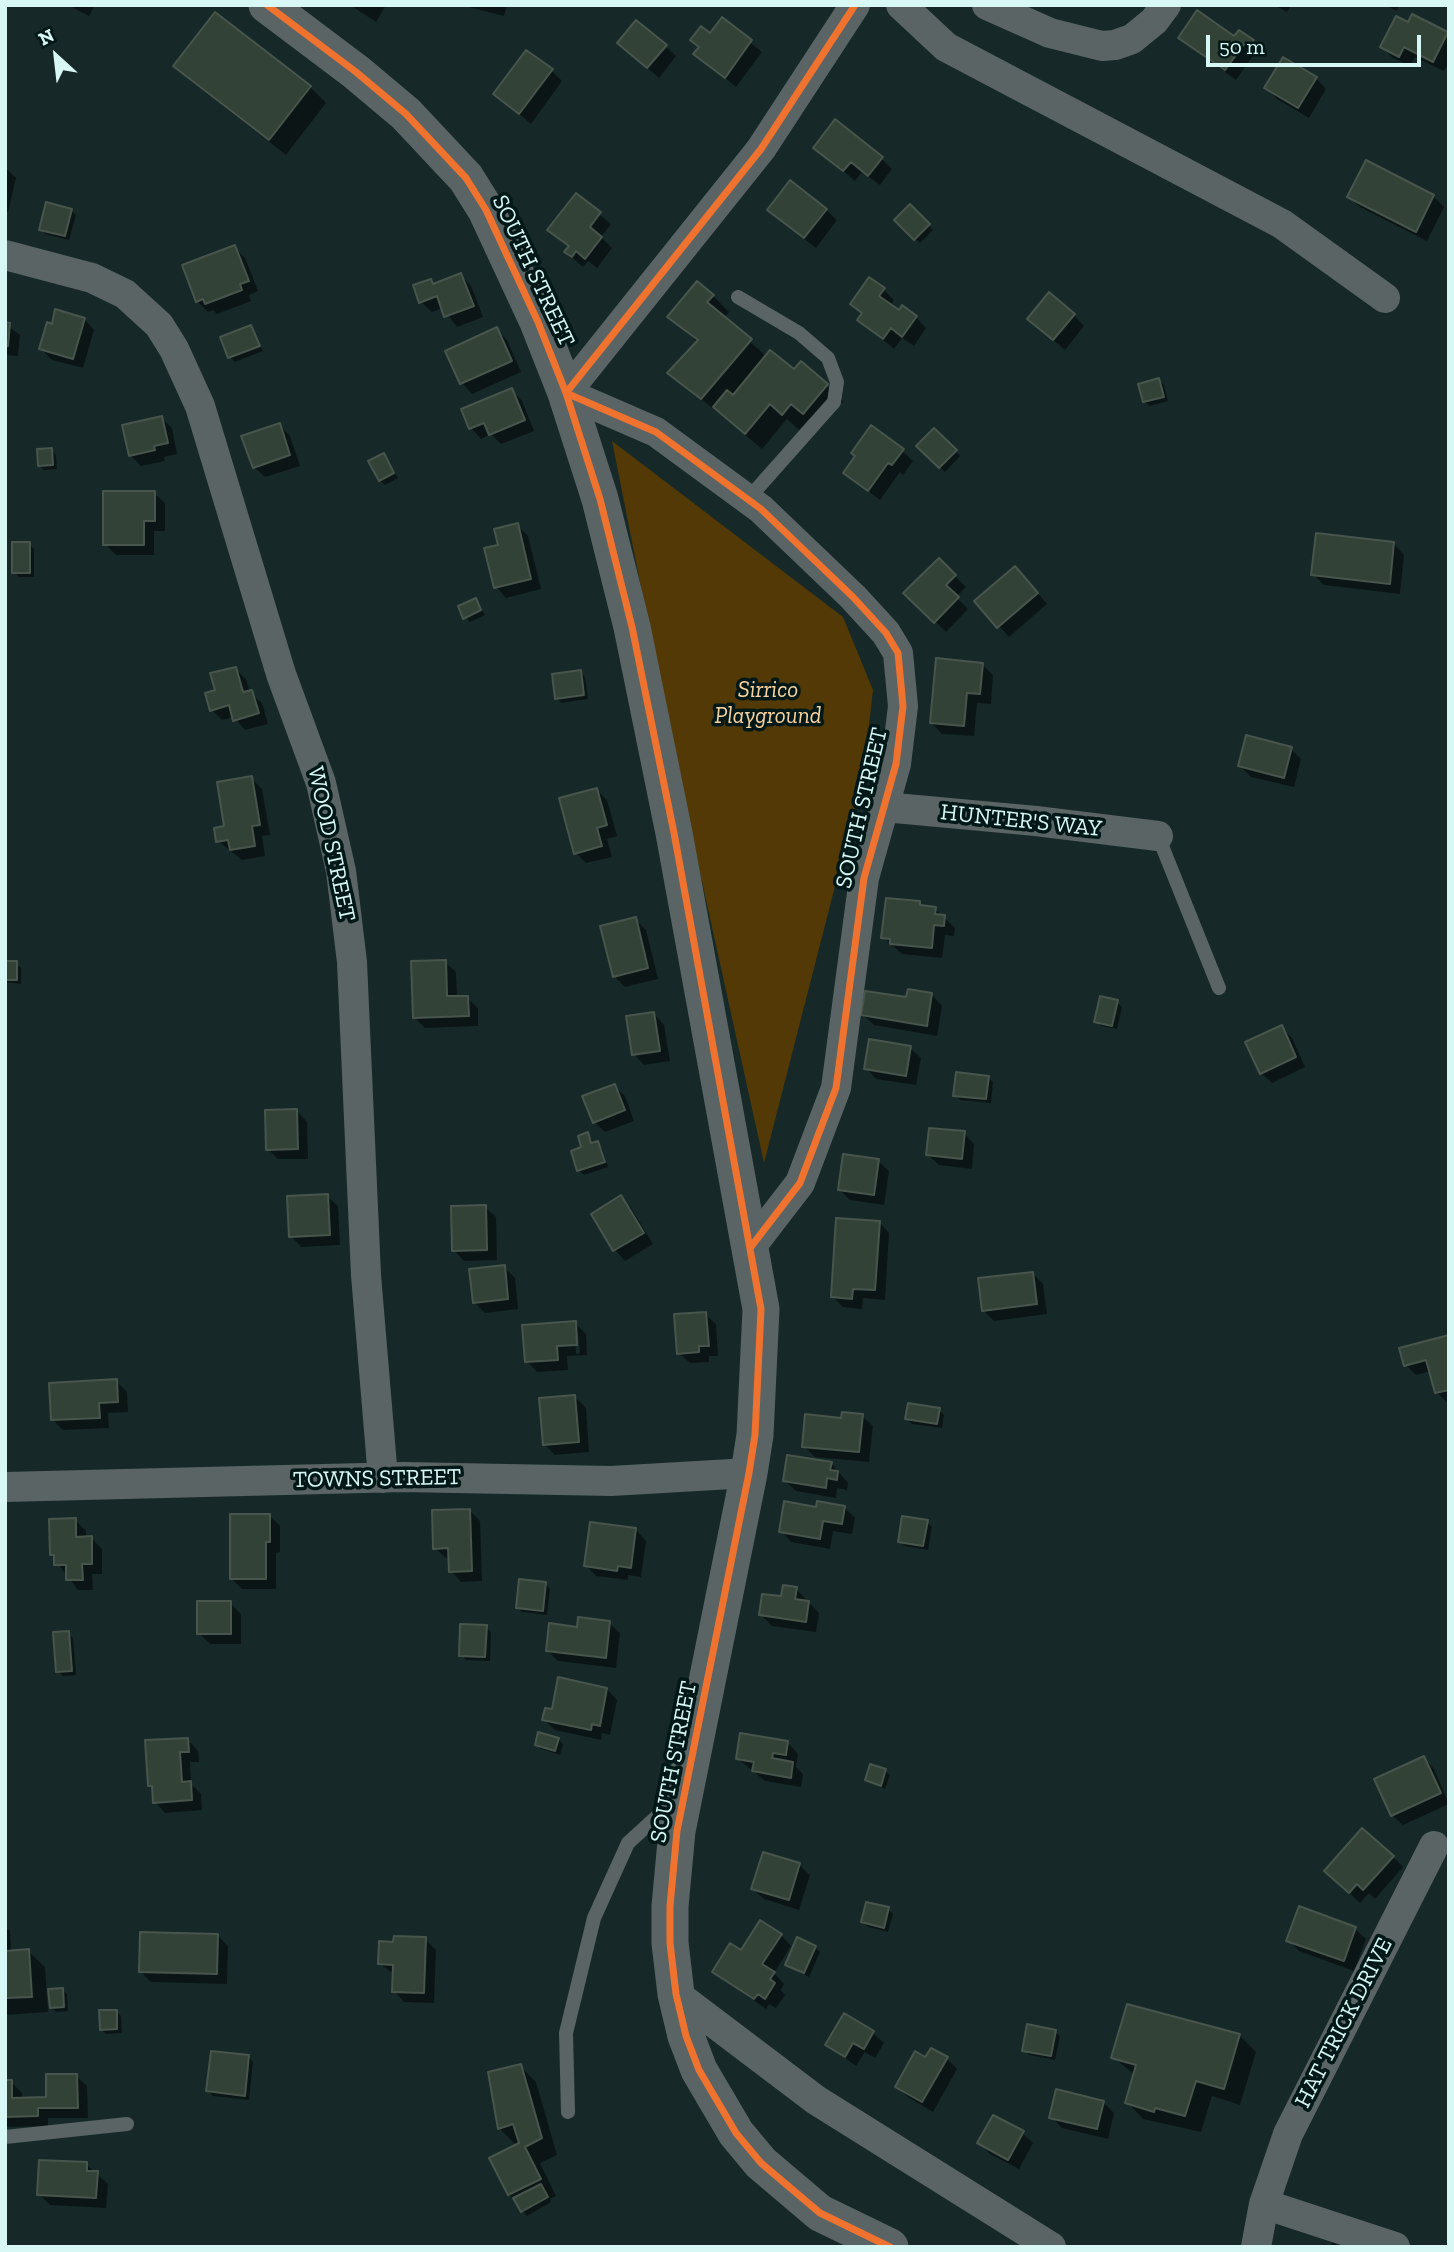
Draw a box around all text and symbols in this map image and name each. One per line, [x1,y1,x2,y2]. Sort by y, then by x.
north arrow [21,21,91,91]
scale bar [1209,21,1424,65]
text: N [35,23,58,50]
text: 50 m [1219,34,1265,59]
street label: SOUTH STREET [486,191,580,351]
park label: Sirrico Playground [714,676,822,730]
street label: SOUTH STREET [830,725,894,891]
street label: WOOD STREET [301,764,361,924]
street label: HUNTER'S WAY [939,799,1103,843]
street label: TOWNS STREET [293,1464,461,1494]
street label: SOUTH STREET [645,1679,703,1845]
street label: HAT TRICK DRIVE [1289,1933,1399,2113]

